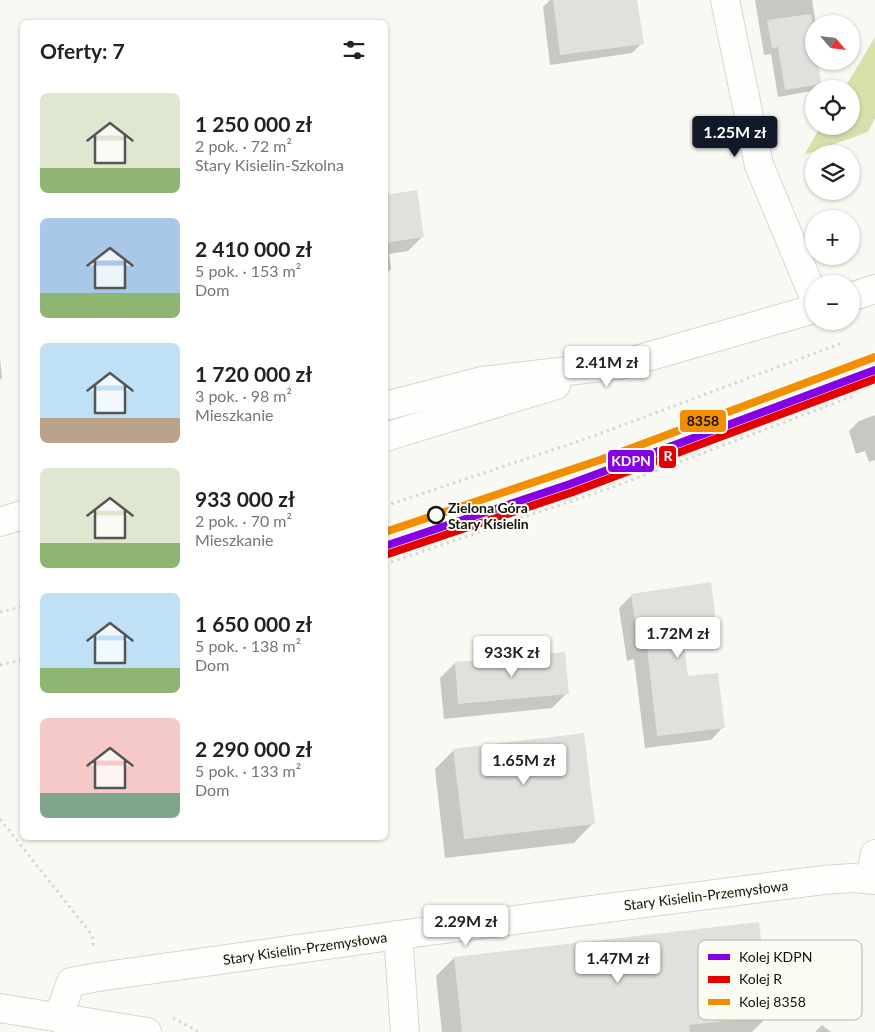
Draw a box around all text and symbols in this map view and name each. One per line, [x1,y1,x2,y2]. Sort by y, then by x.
north arrow [805,15,860,70]
map controls [805,15,860,330]
icon: filters [340,36,368,64]
text: Oferty: 7 [40,38,125,63]
button: locate [805,80,860,135]
text: 1 250 000 zł [195,111,312,136]
icon: home [80,113,140,173]
pin: 1.25M zł [683,116,787,158]
text: 1.25M zł [703,122,767,141]
text: 2 pok. · 72 m² [195,136,292,155]
button: layers [805,145,860,200]
text: Stary Kisielin-Szkolna [195,155,344,174]
button: + [805,210,860,265]
text: 2 410 000 zł [195,236,312,261]
icon: home [80,238,140,298]
text: 5 pok. · 153 m² [195,261,301,280]
button: − [805,275,860,330]
text: Dom [195,280,229,299]
pin: 2.41M zł [555,346,659,388]
text: 2.41M zł [575,352,639,371]
text: 1 720 000 zł [195,361,312,386]
icon: home [80,363,140,423]
text: 3 pok. · 98 m² [195,386,292,405]
text: Mieszkanie [195,405,273,424]
line badge: 8358 [679,409,727,433]
text: 8358 [687,412,719,429]
line badge: R [658,445,677,469]
text: R [663,447,673,464]
line badge: KDPN [607,449,655,473]
text: KDPN [611,452,651,469]
text: 933 000 zł [195,486,295,511]
icon: home [80,488,140,548]
place label: Zielona Góra Stary Kisielin [448,499,529,532]
marker: Zielona Góra Stary Kisielin [427,506,445,524]
text: 2 pok. · 70 m² [195,511,292,530]
text: Mieszkanie [195,530,273,549]
text: 1 650 000 zł [195,611,312,636]
icon: home [80,613,140,673]
pin: 1.72M zł [626,616,730,659]
text: 1.72M zł [646,623,710,642]
text: 5 pok. · 138 m² [195,636,301,655]
pin: 933K zł [466,636,558,678]
text: 933K zł [484,642,540,661]
text: Dom [195,655,229,674]
text: 2 290 000 zł [195,736,312,761]
icon: home [80,738,140,798]
pin: 1.65M zł [472,744,576,786]
text: 1.65M zł [492,750,556,769]
text: 5 pok. · 133 m² [195,761,301,780]
text: Dom [195,780,229,799]
street label: Stary Kisielin-Przemysłowa [623,876,789,914]
pin: 2.29M zł [414,904,518,947]
text: 2.29M zł [434,911,498,930]
street label: Stary Kisielin-Przemysłowa [222,928,388,968]
legend [698,940,862,1020]
pin: 1.47M zł [566,942,670,984]
text: 1.47M zł [586,948,650,967]
text: Kolej KDPN [739,948,812,965]
text: Kolej R [739,970,782,987]
text: Kolej 8358 [739,993,806,1010]

